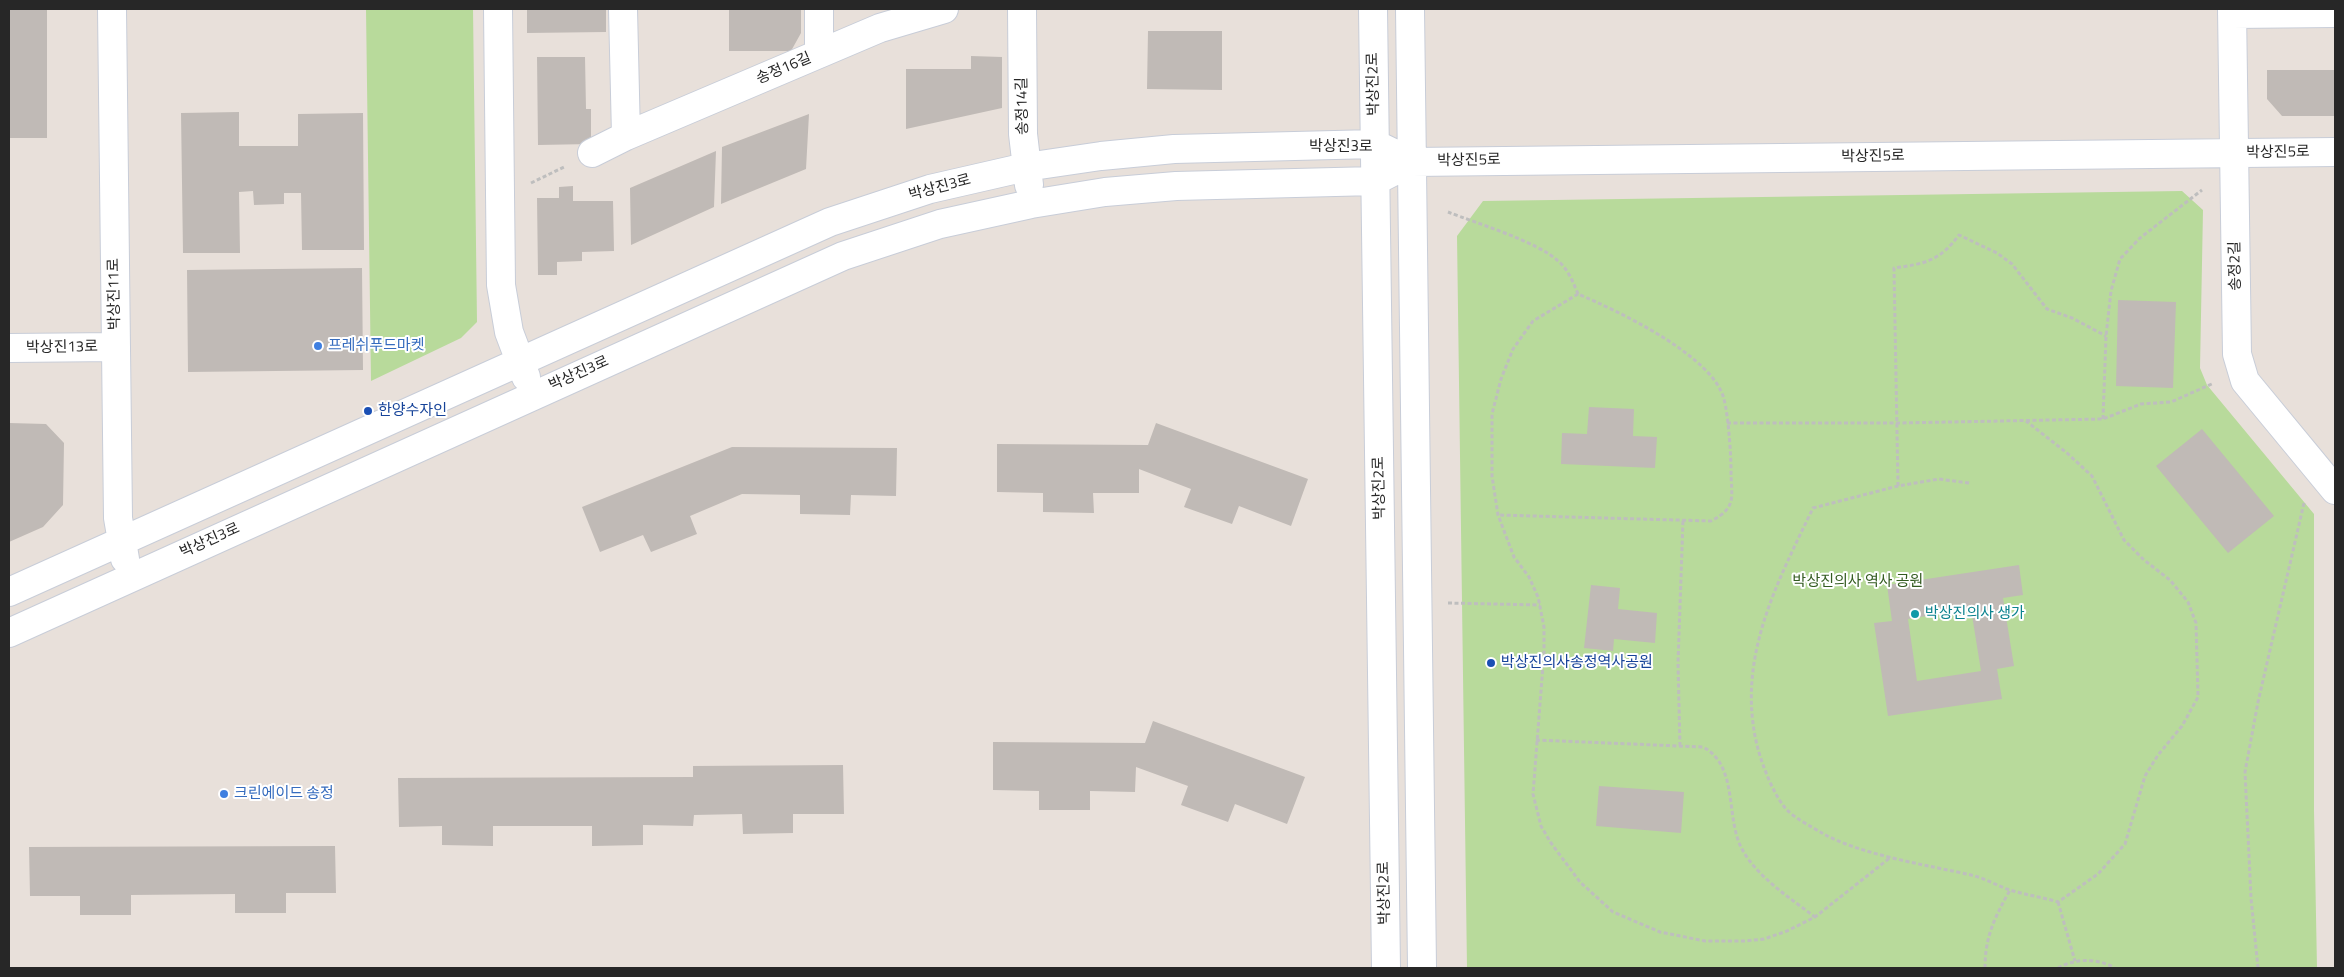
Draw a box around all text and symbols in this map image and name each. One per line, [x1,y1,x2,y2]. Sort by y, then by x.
street label: 송정16길 [754,49,814,89]
street label: 박상진2로 [1364,52,1384,116]
street label: 송정14길 [1013,77,1033,135]
street label: 박상진3로 [1309,138,1373,156]
street label: 박상진5로 [2246,143,2310,163]
street label: 박상진5로 [1841,147,1905,167]
street label: 박상진5로 [1437,151,1501,171]
street label: 박상진3로 [907,171,973,205]
street label: 송정2길 [2227,241,2245,291]
street label: 박상진11로 [105,258,125,330]
place label: 프레쉬푸드마켓 [328,337,425,355]
street label: 박상진13로 [26,338,98,358]
marker: 프레쉬푸드마켓 [312,340,324,352]
street label: 박상진3로 [546,353,612,395]
place label: 한양수자인 [378,402,447,420]
marker: 한양수자인 [362,405,374,417]
street label: 박상진2로 [1370,456,1390,520]
street label: 박상진3로 [177,520,243,562]
park label: 박상진의사 역사 공원 [1793,573,1923,591]
place label: 박상진의사 생가 [1925,605,2025,623]
marker: 박상진의사 생가 [1909,608,1921,620]
place label: 박상진의사송정역사공원 [1501,654,1653,672]
marker: 박상진의사송정역사공원 [1485,657,1497,669]
place label: 크린에이드 송정 [234,785,334,803]
marker: 크린에이드 송정 [218,788,230,800]
street label: 박상진2로 [1375,861,1395,925]

